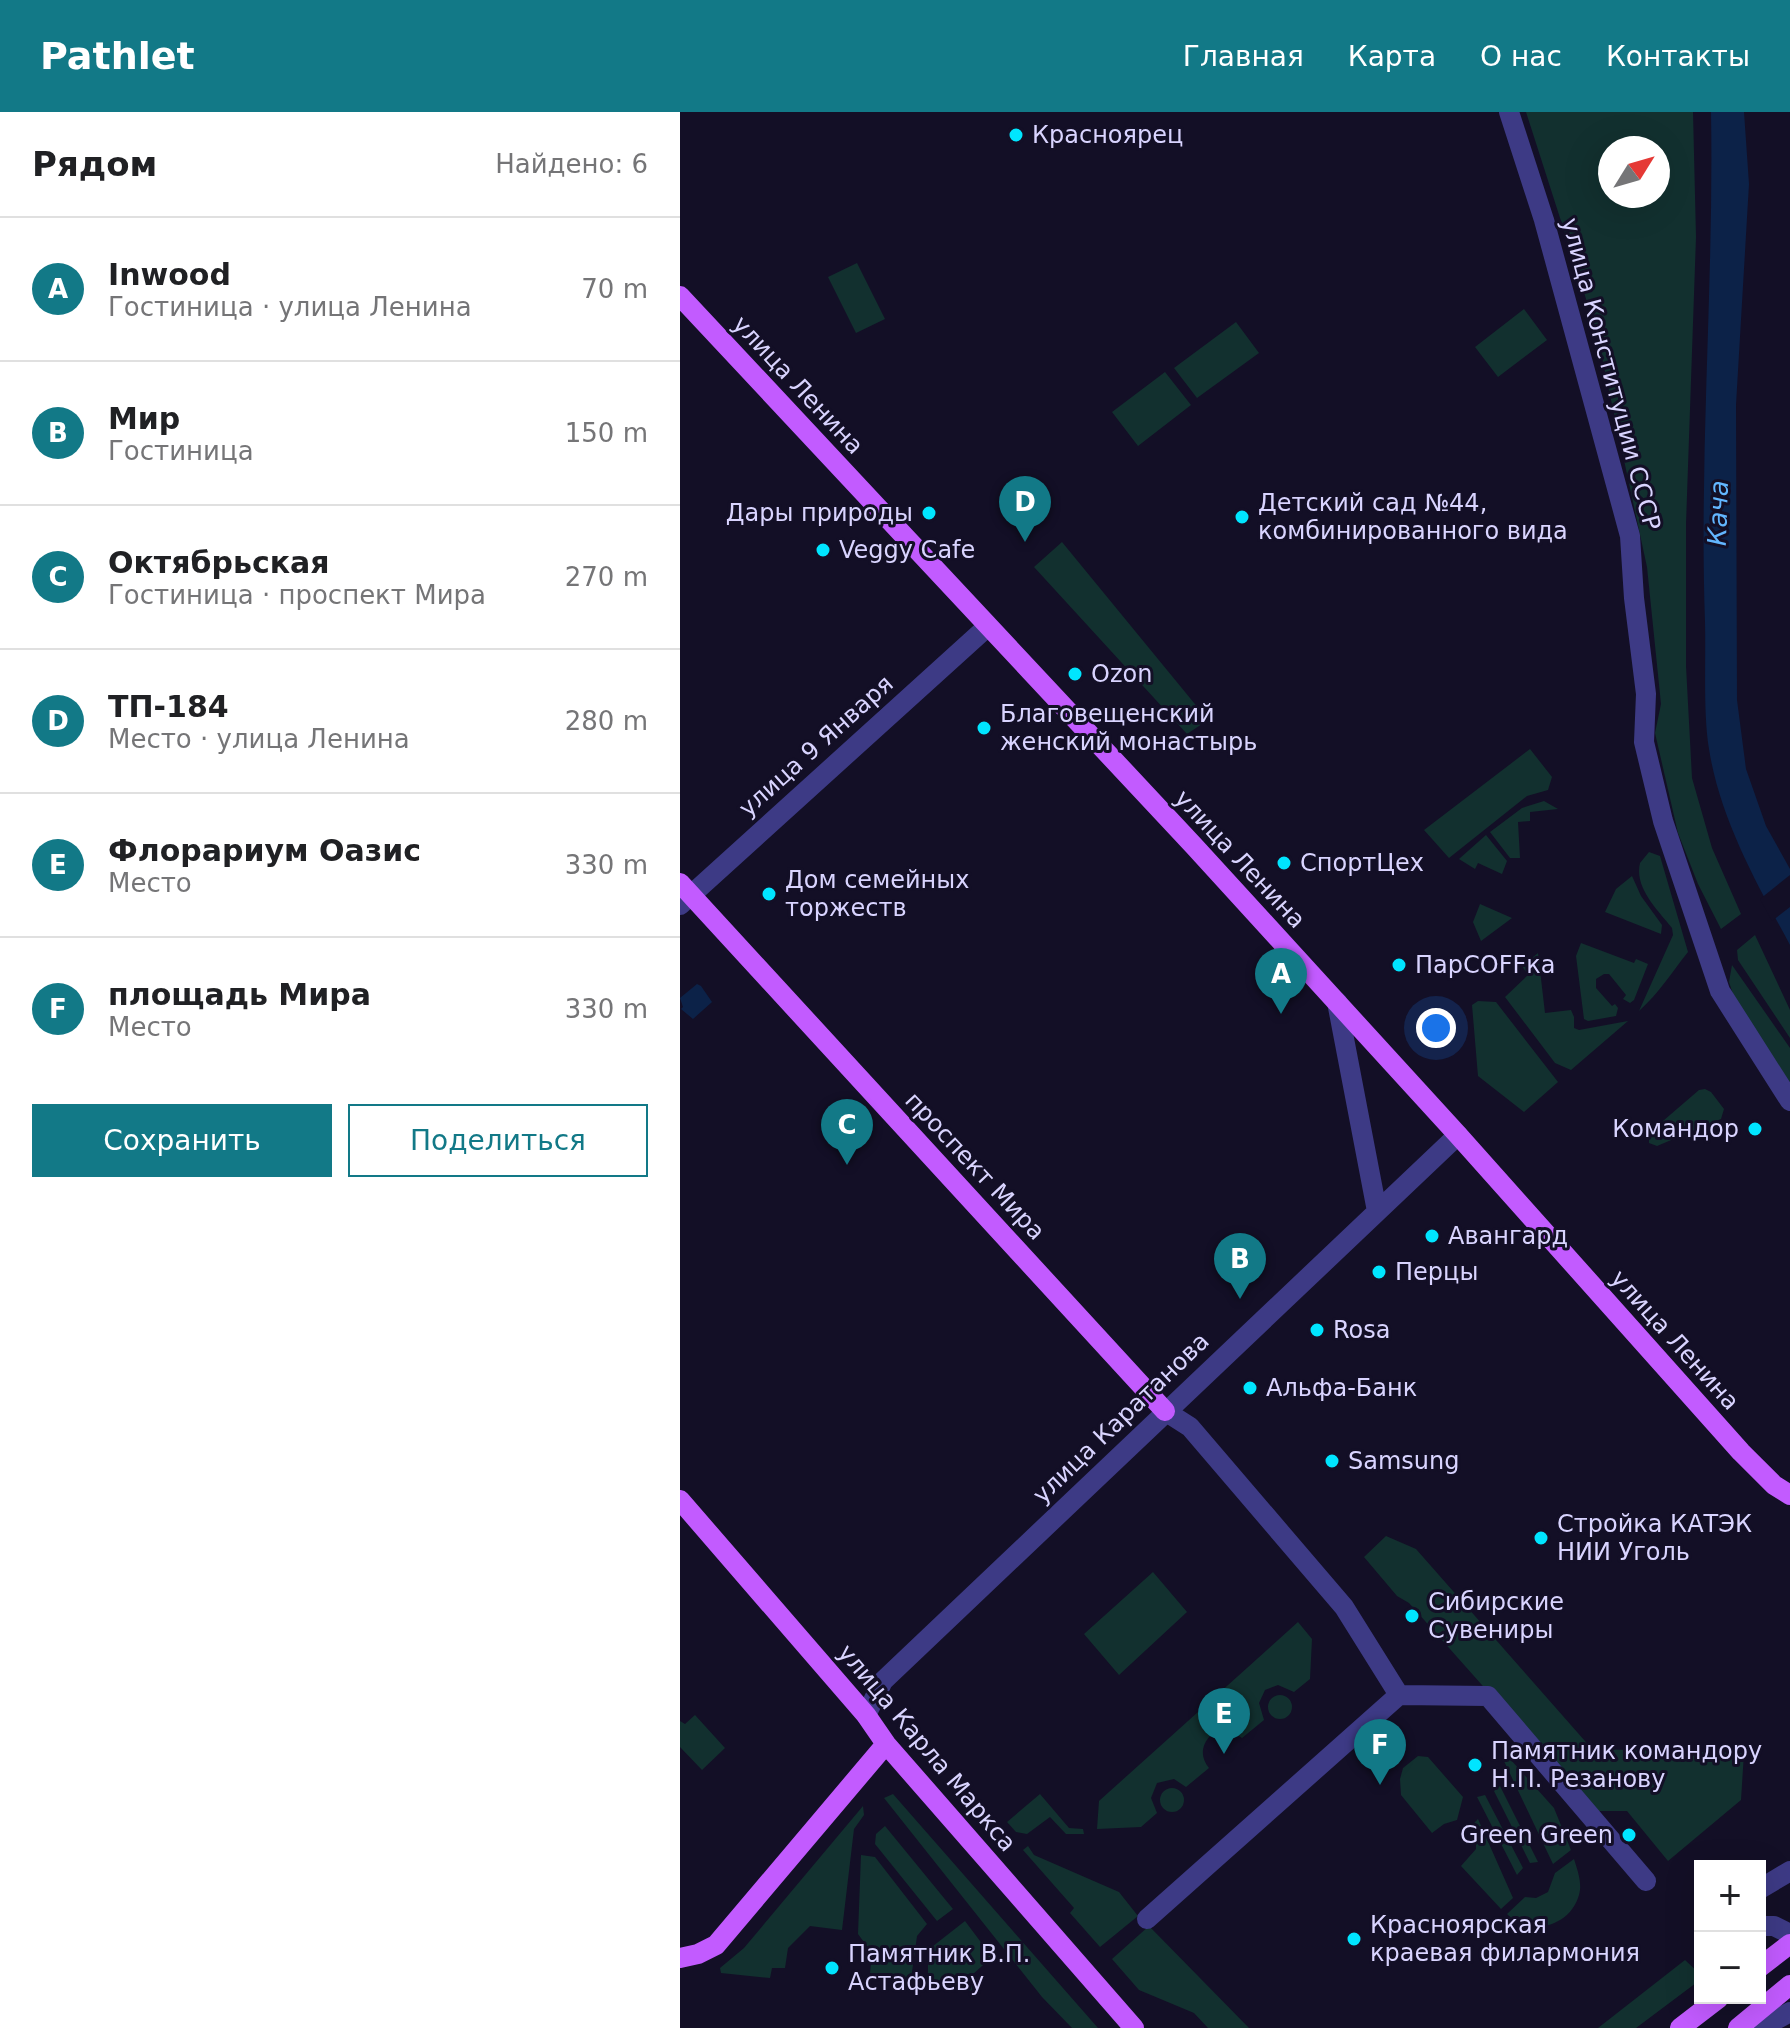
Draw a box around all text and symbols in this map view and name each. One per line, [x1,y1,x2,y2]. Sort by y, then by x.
text: Pathlet [40,34,195,78]
text: Главная [1183,40,1304,73]
text: Карта [1348,40,1436,73]
text: О нас [1480,40,1562,73]
text: Контакты [1606,40,1750,73]
place label: Красноярец [1032,121,1183,149]
marker: Красноярец [1007,126,1025,144]
north arrow [1598,136,1670,208]
text: Рядом [32,144,157,184]
text: Найдено: 6 [495,149,648,179]
street label: улица Конституции СССР [1556,215,1666,533]
text: Inwood [108,257,231,292]
text: A [48,274,68,304]
text: 70 m [581,274,648,304]
text: Гостиница · улица Ленина [108,292,472,322]
street label: улица Ленина [727,310,869,460]
text: Мир [108,401,180,436]
text: B [48,418,68,448]
text: 150 m [565,418,648,448]
text: Гостиница [108,436,254,466]
pin: D [999,476,1051,542]
water label: Кача [1702,480,1734,546]
place label: Детский сад №44, комбинированного вида [1258,489,1568,545]
place label: Дары природы [726,499,913,527]
marker: Дары природы [920,504,938,522]
marker: Детский сад №44, комбинированного вида [1233,508,1251,526]
place label: Veggy Cafe [839,536,975,564]
marker: Veggy Cafe [814,541,832,559]
text: Октябрьская [108,545,330,580]
text: C [48,562,68,592]
text: 270 m [565,562,648,592]
text: Гостиница · проспект Мира [108,580,486,610]
place label: Ozon [1091,660,1152,688]
marker: Ozon [1066,665,1084,683]
street label: улица 9 Января [733,669,899,823]
text: ТП-184 [108,689,229,724]
place label: Благовещенский женский монастырь [1000,700,1257,756]
text: D [47,706,69,736]
text: 280 m [565,706,648,736]
marker: Благовещенский женский монастырь [975,719,993,737]
text: Место · улица Ленина [108,724,410,754]
street label: улица Ленина [1169,784,1311,934]
text: Флорариум Оазис [108,833,421,868]
place label: СпортЦех [1300,849,1424,877]
text: E [49,850,67,880]
text: 330 m [565,850,648,880]
marker: СпортЦех [1275,854,1293,872]
place label: Дом семейных торжеств [785,866,969,922]
text: Место [108,868,192,898]
marker: Дом семейных торжеств [760,885,778,903]
pin: A [1255,948,1307,1014]
place label: ПарCOFFка [1415,951,1555,979]
marker: ПарCOFFка [1390,956,1408,974]
text: площадь Мира [108,977,371,1012]
text: F [49,994,67,1024]
text: 330 m [565,994,648,1024]
your location [1416,1008,1456,1048]
text: Место [108,1012,192,1042]
street label: проспект Мира [899,1086,1051,1246]
pin: C [821,1099,873,1165]
button: Сохранить [32,1104,332,1177]
button: Поделиться [348,1104,648,1177]
place label: Командор [1612,1115,1739,1143]
marker: Командор [1746,1120,1764,1138]
place label: Авангард [1448,1222,1568,1250]
marker: Авангард [1423,1227,1441,1245]
pin: B [1214,1233,1266,1299]
place label: Перцы [1395,1258,1478,1286]
marker: Перцы [1370,1263,1388,1281]
street label: улица Ленина [1605,1264,1745,1416]
place label: Rosa [1333,1316,1391,1344]
marker: Rosa [1308,1321,1326,1339]
street label: улица Каратанова [1027,1327,1215,1509]
place label: Альфа-Банк [1266,1374,1417,1402]
marker: Альфа-Банк [1241,1379,1259,1397]
place label: Samsung [1348,1447,1459,1475]
marker: Samsung [1323,1452,1341,1470]
place label: Стройка КАТЭК НИИ Уголь [1557,1510,1752,1566]
marker: Стройка КАТЭК НИИ Уголь [1532,1529,1550,1547]
place label: Сибирские Сувениры [1428,1588,1564,1644]
marker: Сибирские Сувениры [1403,1607,1421,1625]
street label: улица Карла Маркса [832,1639,1022,1857]
pin: E [1198,1688,1250,1754]
pin: F [1354,1719,1406,1785]
place label: Памятник командору Н.П. Резанову [1491,1737,1762,1793]
marker: Памятник командору Н.П. Резанову [1466,1756,1484,1774]
place label: Green Green [1460,1821,1613,1849]
marker: Green Green [1620,1826,1638,1844]
map controls [1694,1860,1766,2004]
button: + [1694,1860,1766,1932]
place label: Красноярская краевая филармония [1370,1911,1640,1967]
marker: Красноярская краевая филармония [1345,1930,1363,1948]
button: − [1694,1932,1766,2004]
place label: Памятник В.П. Астафьеву [848,1940,1030,1996]
marker: Памятник В.П. Астафьеву [823,1959,841,1977]

